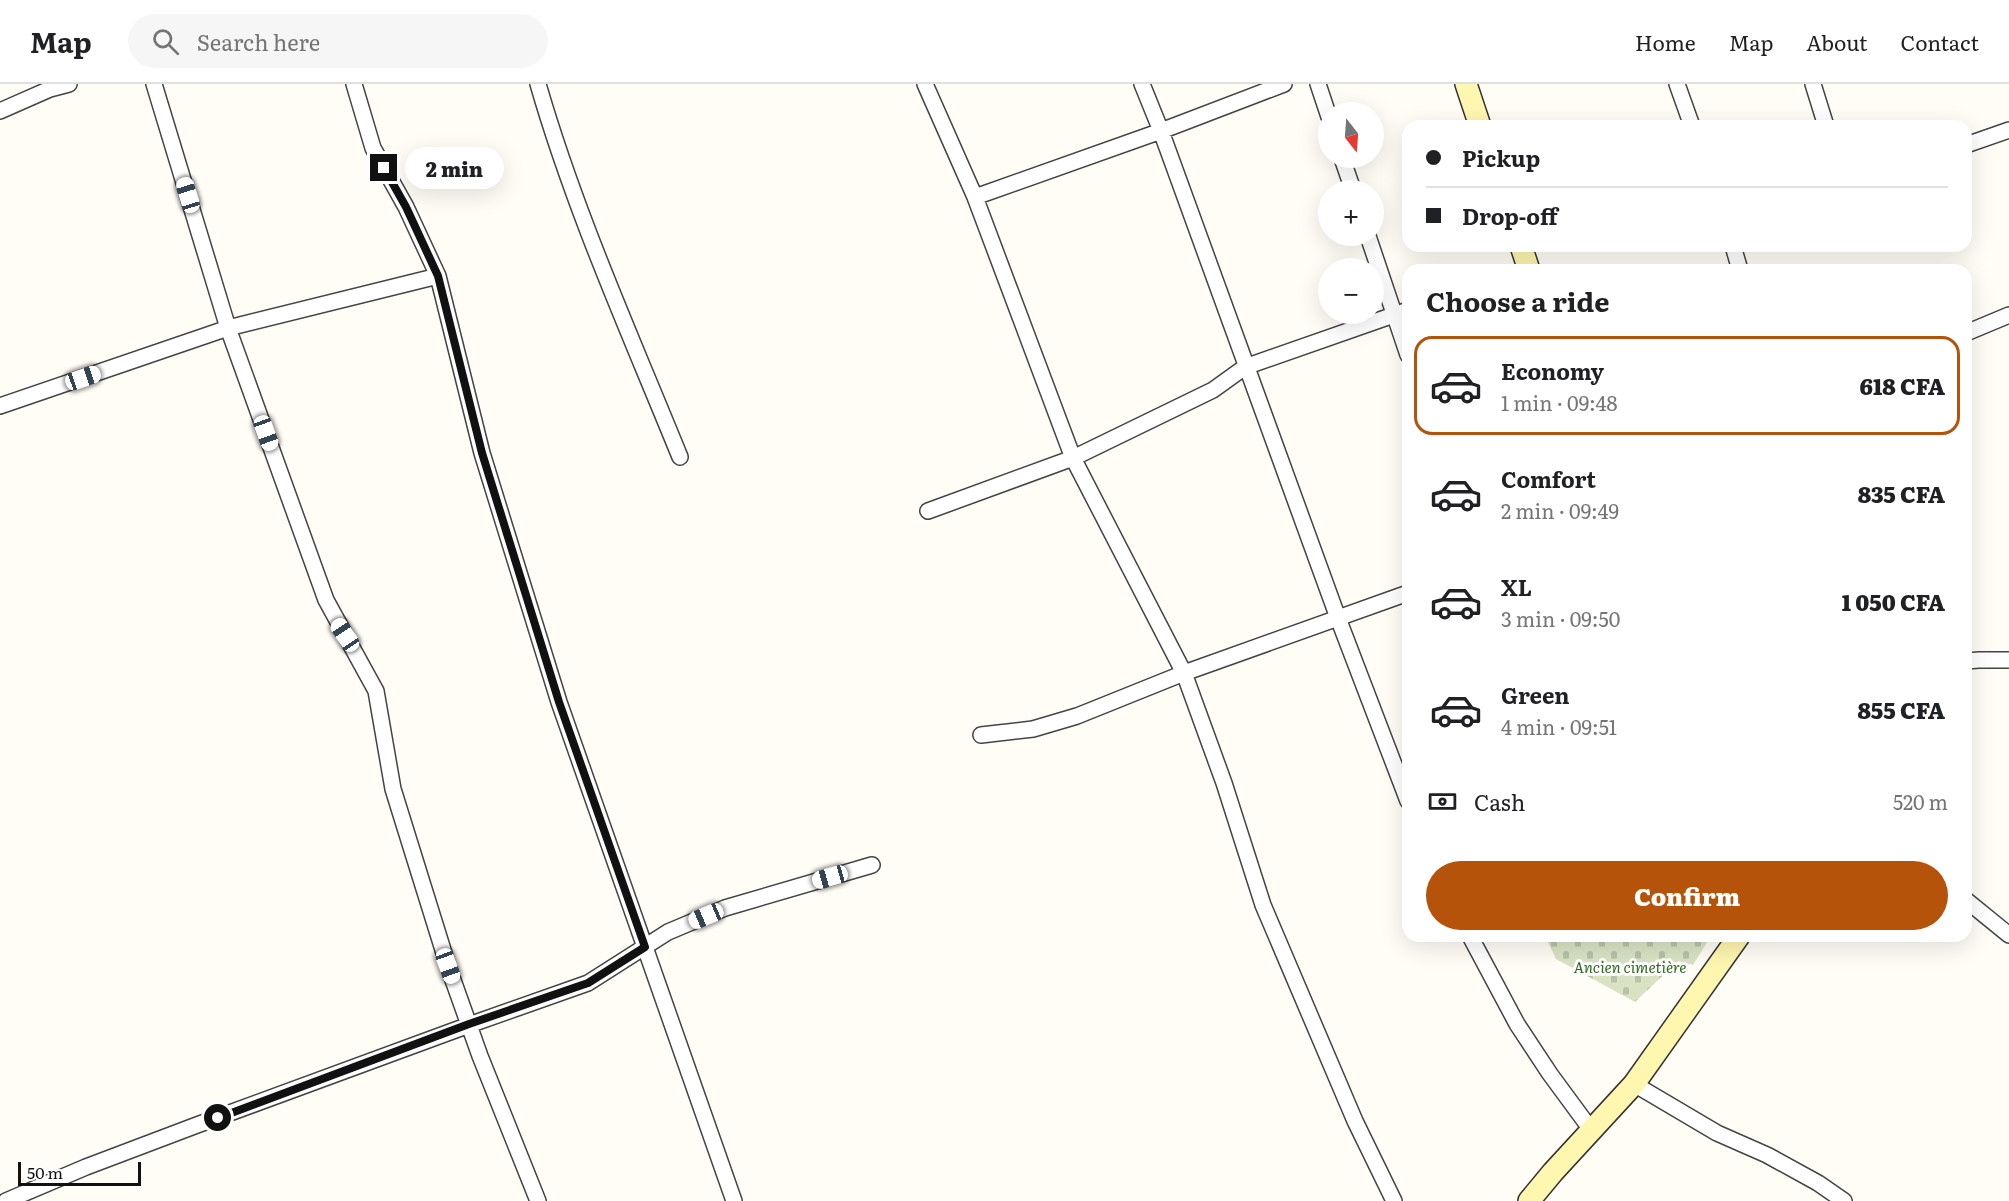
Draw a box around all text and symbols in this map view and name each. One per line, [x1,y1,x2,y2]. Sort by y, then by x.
search box [128,14,548,68]
text: Map [30,20,92,62]
icon: search [149,25,182,58]
text: Search here [197,25,320,58]
text: Home [1635,26,1696,57]
text: Map [1729,26,1773,57]
text: About [1806,26,1868,57]
text: Contact [1901,26,1979,57]
north arrow [1318,102,1384,168]
map controls [1318,102,1384,324]
text: Pickup [1462,141,1540,174]
callout: 2 min [405,147,504,189]
text: 2 min [426,153,483,183]
route end [370,154,397,181]
car [174,175,202,215]
button: + [1318,180,1384,246]
text: Drop-off [1462,199,1558,232]
button: − [1318,258,1384,324]
text: Choose a ride [1426,280,1609,320]
text: Economy [1501,354,1604,387]
icon: car [1429,359,1483,413]
car [63,364,103,392]
text: 618 CFA [1860,369,1945,402]
text: 1 min · 09:48 [1501,387,1617,417]
car [251,413,281,453]
text: Comfort [1501,462,1596,495]
icon: car [1429,467,1483,521]
text: 835 CFA [1858,477,1945,510]
text: 2 min · 09:49 [1501,495,1619,525]
text: XL [1501,570,1532,603]
icon: car [1429,575,1483,629]
text: 1 050 CFA [1842,585,1945,618]
text: 3 min · 09:50 [1501,603,1620,633]
car [327,615,363,655]
text: Green [1501,678,1570,711]
icon: car [1429,683,1483,737]
text: 855 CFA [1857,693,1945,726]
text: 4 min · 09:51 [1501,711,1617,741]
icon: cash [1426,785,1459,818]
text: Cash [1474,785,1525,818]
text: 520 m [1893,786,1948,816]
button: Confirm [1426,861,1948,930]
car [810,863,850,891]
car [686,901,726,931]
car [433,946,463,986]
park label: Ancien cimetière [1574,955,1686,978]
route start [204,1104,231,1131]
scale bar [18,1159,141,1186]
text: 50 m [27,1160,63,1184]

